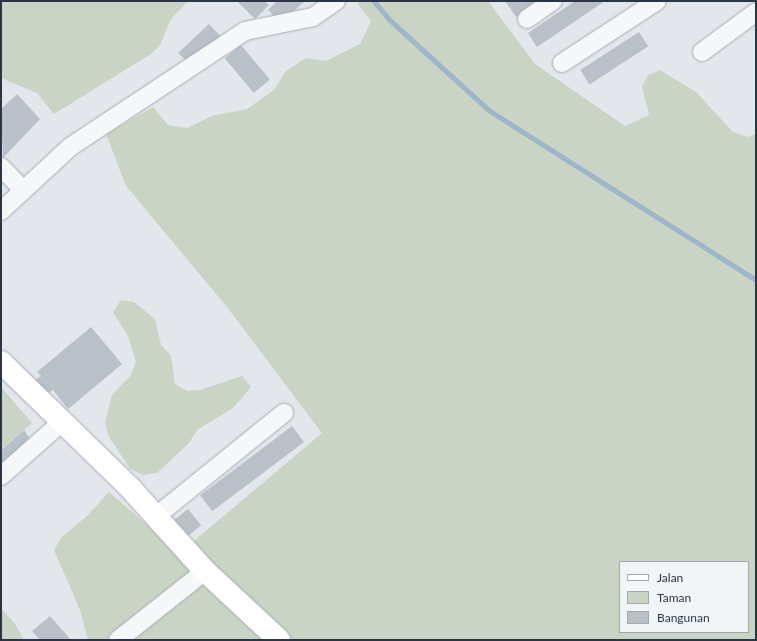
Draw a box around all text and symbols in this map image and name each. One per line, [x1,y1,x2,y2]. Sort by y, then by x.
legend [619,561,749,633]
text: Jalan [657,570,683,585]
text: Taman [657,590,691,605]
text: Bangunan [657,610,710,625]

